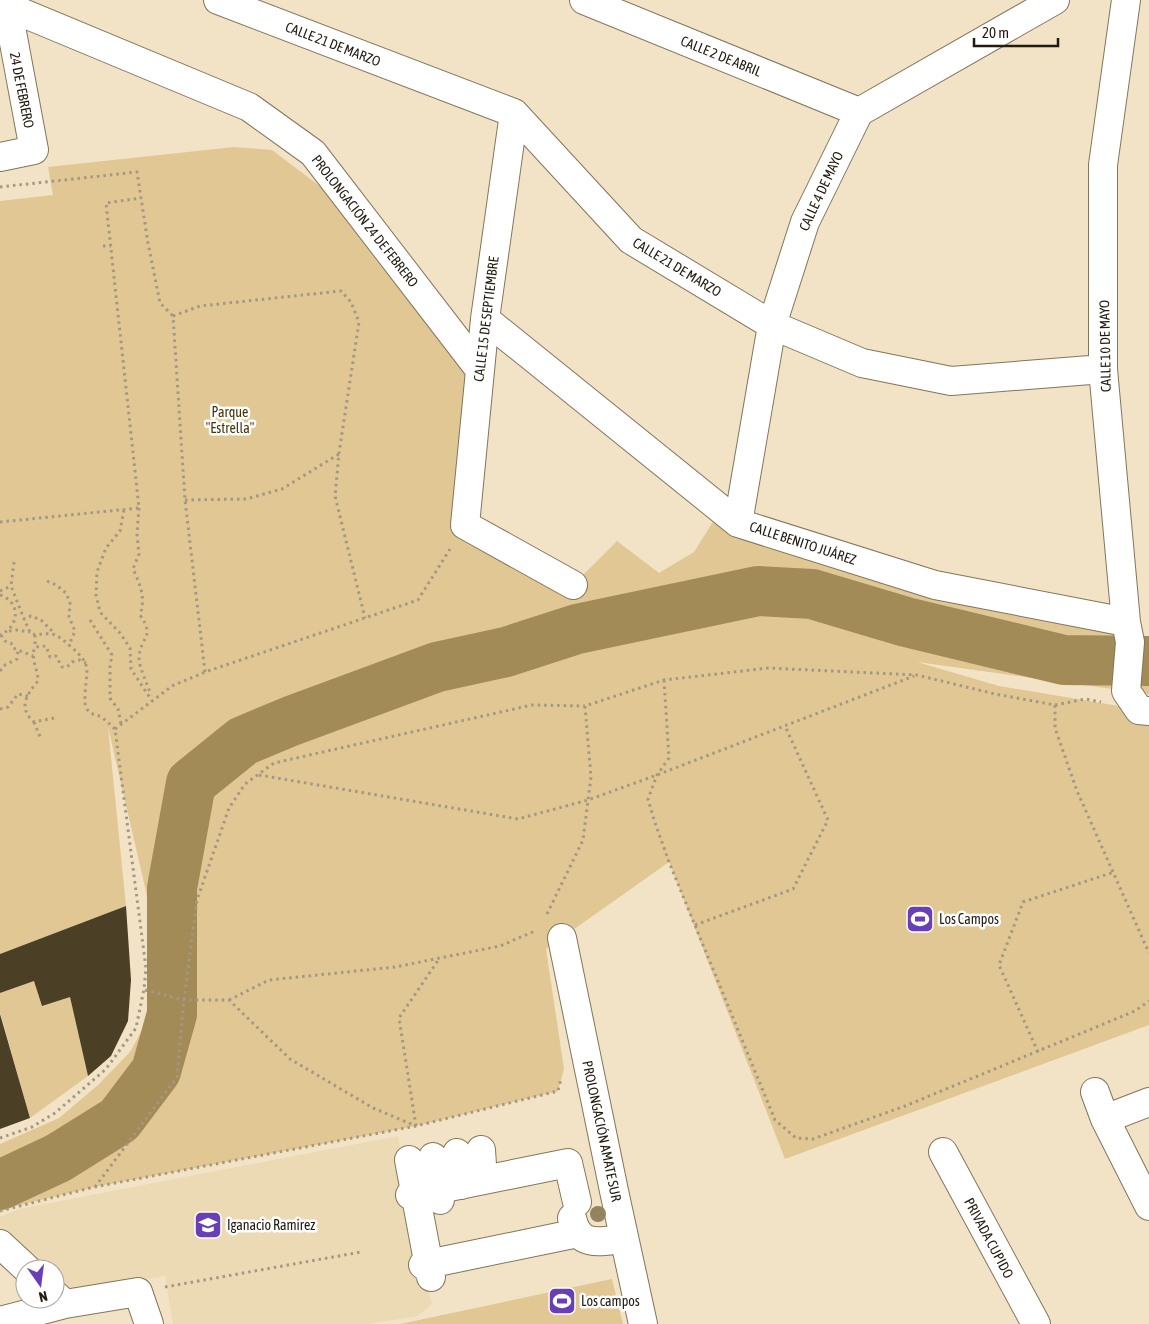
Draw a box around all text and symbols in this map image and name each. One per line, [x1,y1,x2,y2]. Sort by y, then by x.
scale bar [974,15,1058,47]
street label: CALLE 21 DE MARZO [283,19,383,69]
text: 20 m [982,24,1009,41]
street label: CALLE 2 DE ABRIL [678,33,764,80]
street label: 24 DE FEBRERO [7,51,37,129]
street label: CALLE 4 DE MAYO [796,149,846,233]
street label: PROLONGACIÓN 24 DE FEBRERO [309,152,421,290]
street label: CALLE 21 DE MARZO [630,234,724,300]
street label: CALLE 15 DE SEPTIEMBRE [470,255,502,383]
street label: CALLE 10 DE MAYO [1096,300,1114,392]
park label: Parque "Estrella" [206,404,255,436]
street label: CALLE BENITO JUÁREZ [748,518,858,568]
sports icon: Los Campos [905,904,935,934]
place label: Los Campos [939,911,999,927]
street label: PROLONGACIÓN AMATE SUR [579,1059,625,1203]
street label: PRIVADA CUPIDO [961,1195,1017,1281]
school or university icon: Iganacio Ramirez [193,1210,223,1240]
place label: Iganacio Ramirez [227,1217,315,1233]
north arrow [15,1259,65,1309]
sports icon: Los campos [547,1286,577,1316]
text: N [37,1288,49,1305]
place label: Los campos [581,1293,640,1309]

